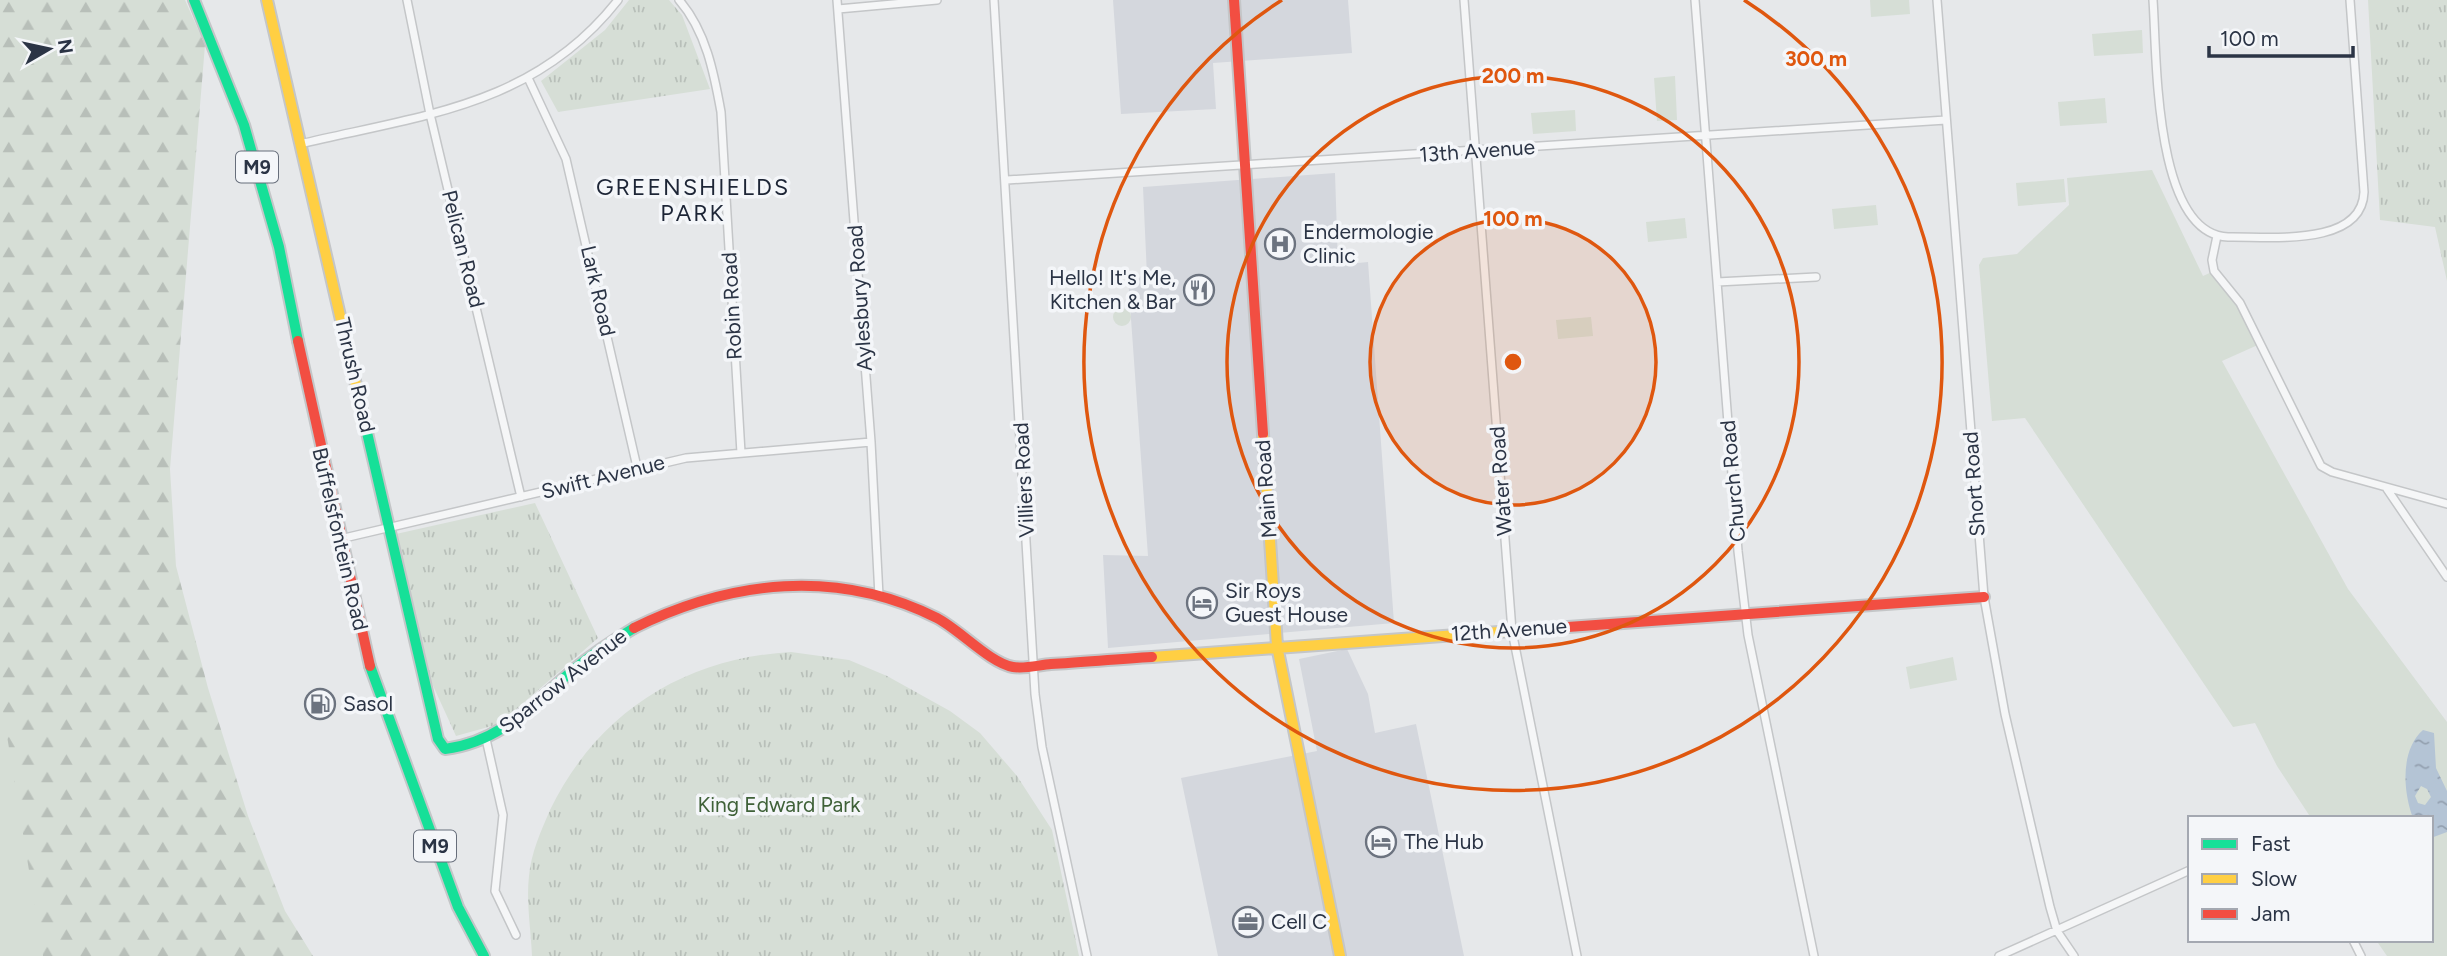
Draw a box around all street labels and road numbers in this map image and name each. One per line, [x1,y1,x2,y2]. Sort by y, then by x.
street label: 13th Avenue [1418,134,1536,167]
road number: M9 [236,152,278,182]
street label: Pelican Road [437,188,490,310]
street label: Aylesbury Road [842,224,877,372]
street label: Lark Road [576,243,621,339]
street label: Robin Road [716,252,747,360]
street label: Thrush Road [330,315,381,435]
street label: Church Road [1715,419,1750,543]
street label: Villiers Road [1008,422,1039,538]
street label: Water Road [1484,425,1517,537]
street label: Short Road [1957,431,1990,537]
street label: Main Road [1250,439,1281,539]
street label: Buffelsfontein Road [307,445,374,633]
street label: Swift Avenue [539,449,667,504]
street label: 12th Avenue [1450,613,1568,646]
street label: Sparrow Avenue [494,623,631,738]
road number: M9 [414,831,456,862]

